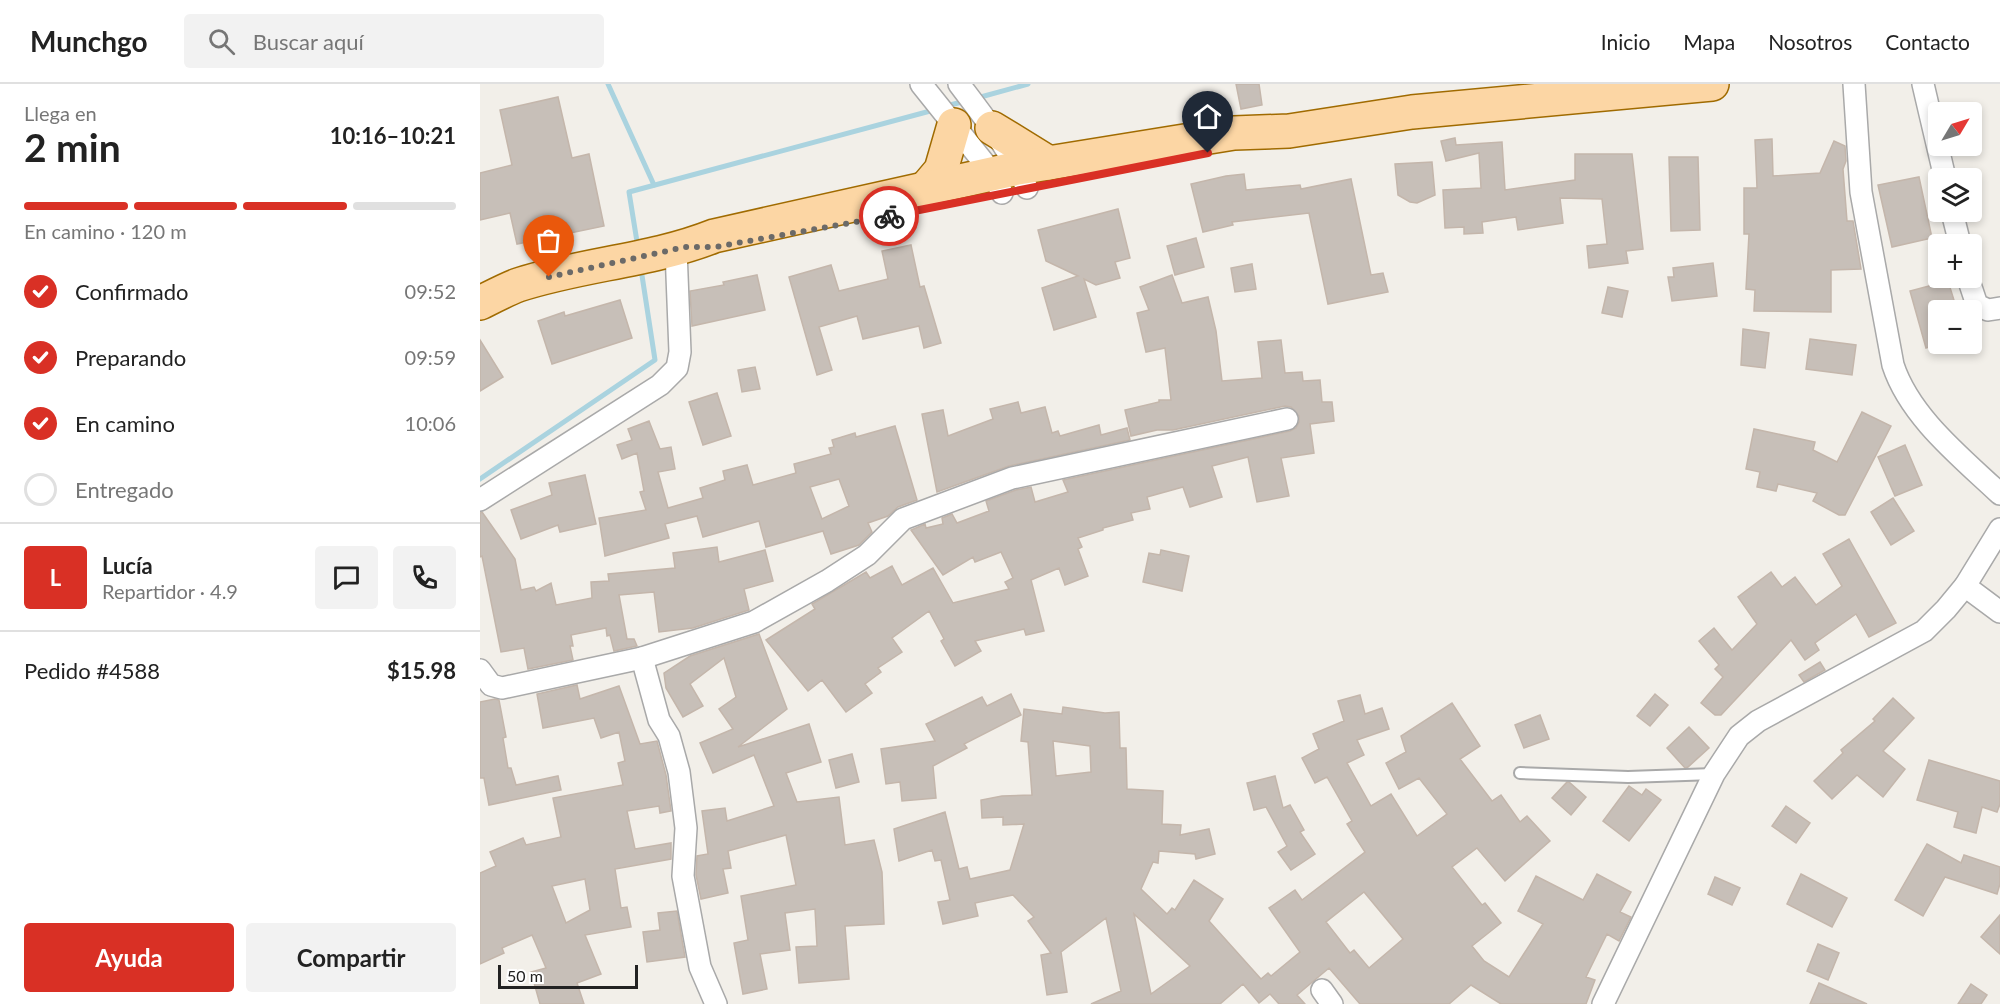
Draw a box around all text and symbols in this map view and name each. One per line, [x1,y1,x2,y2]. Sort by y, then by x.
search box [184,14,604,68]
text: Munchgo [30,24,148,58]
icon: search [205,25,238,58]
text: Buscar aquí [253,28,364,55]
text: Inicio [1601,29,1650,54]
text: Mapa [1683,29,1735,54]
text: Nosotros [1768,29,1852,54]
text: Contacto [1885,29,1970,54]
pin [1182,91,1233,153]
icon: home [1191,100,1224,133]
text: Llega en [24,101,97,125]
north arrow [1928,102,1982,156]
map controls [1928,102,1982,354]
text: 10:16–10:21 [330,122,456,149]
text: 2 min [24,124,121,170]
button: layers [1928,168,1982,222]
courier [859,186,919,246]
icon: bike [873,200,906,233]
pin [523,215,574,277]
text: En camino · 120 m [24,219,187,243]
icon: bag [532,224,565,257]
button: + [1928,234,1982,288]
icon: check [24,275,57,308]
text: Confirmado [75,278,188,305]
text: 09:52 [405,279,456,303]
button: − [1928,300,1982,354]
icon: check [24,341,57,374]
text: Preparando [75,344,186,371]
text: 09:59 [405,345,456,369]
icon: check [24,407,57,440]
text: En camino [75,410,175,437]
text: 10:06 [405,411,456,435]
text: Entregado [75,476,174,503]
button: chat [315,546,378,609]
button: phone [393,546,456,609]
text: Lucía [102,552,153,579]
text: L [50,564,61,591]
text: Repartidor · 4.9 [102,579,238,603]
text: Pedido #4588 [24,657,160,684]
text: $15.98 [387,657,456,684]
button: Ayuda [24,923,234,992]
button: Compartir [246,923,456,992]
scale bar [498,962,638,990]
text: 50 m [507,966,543,985]

